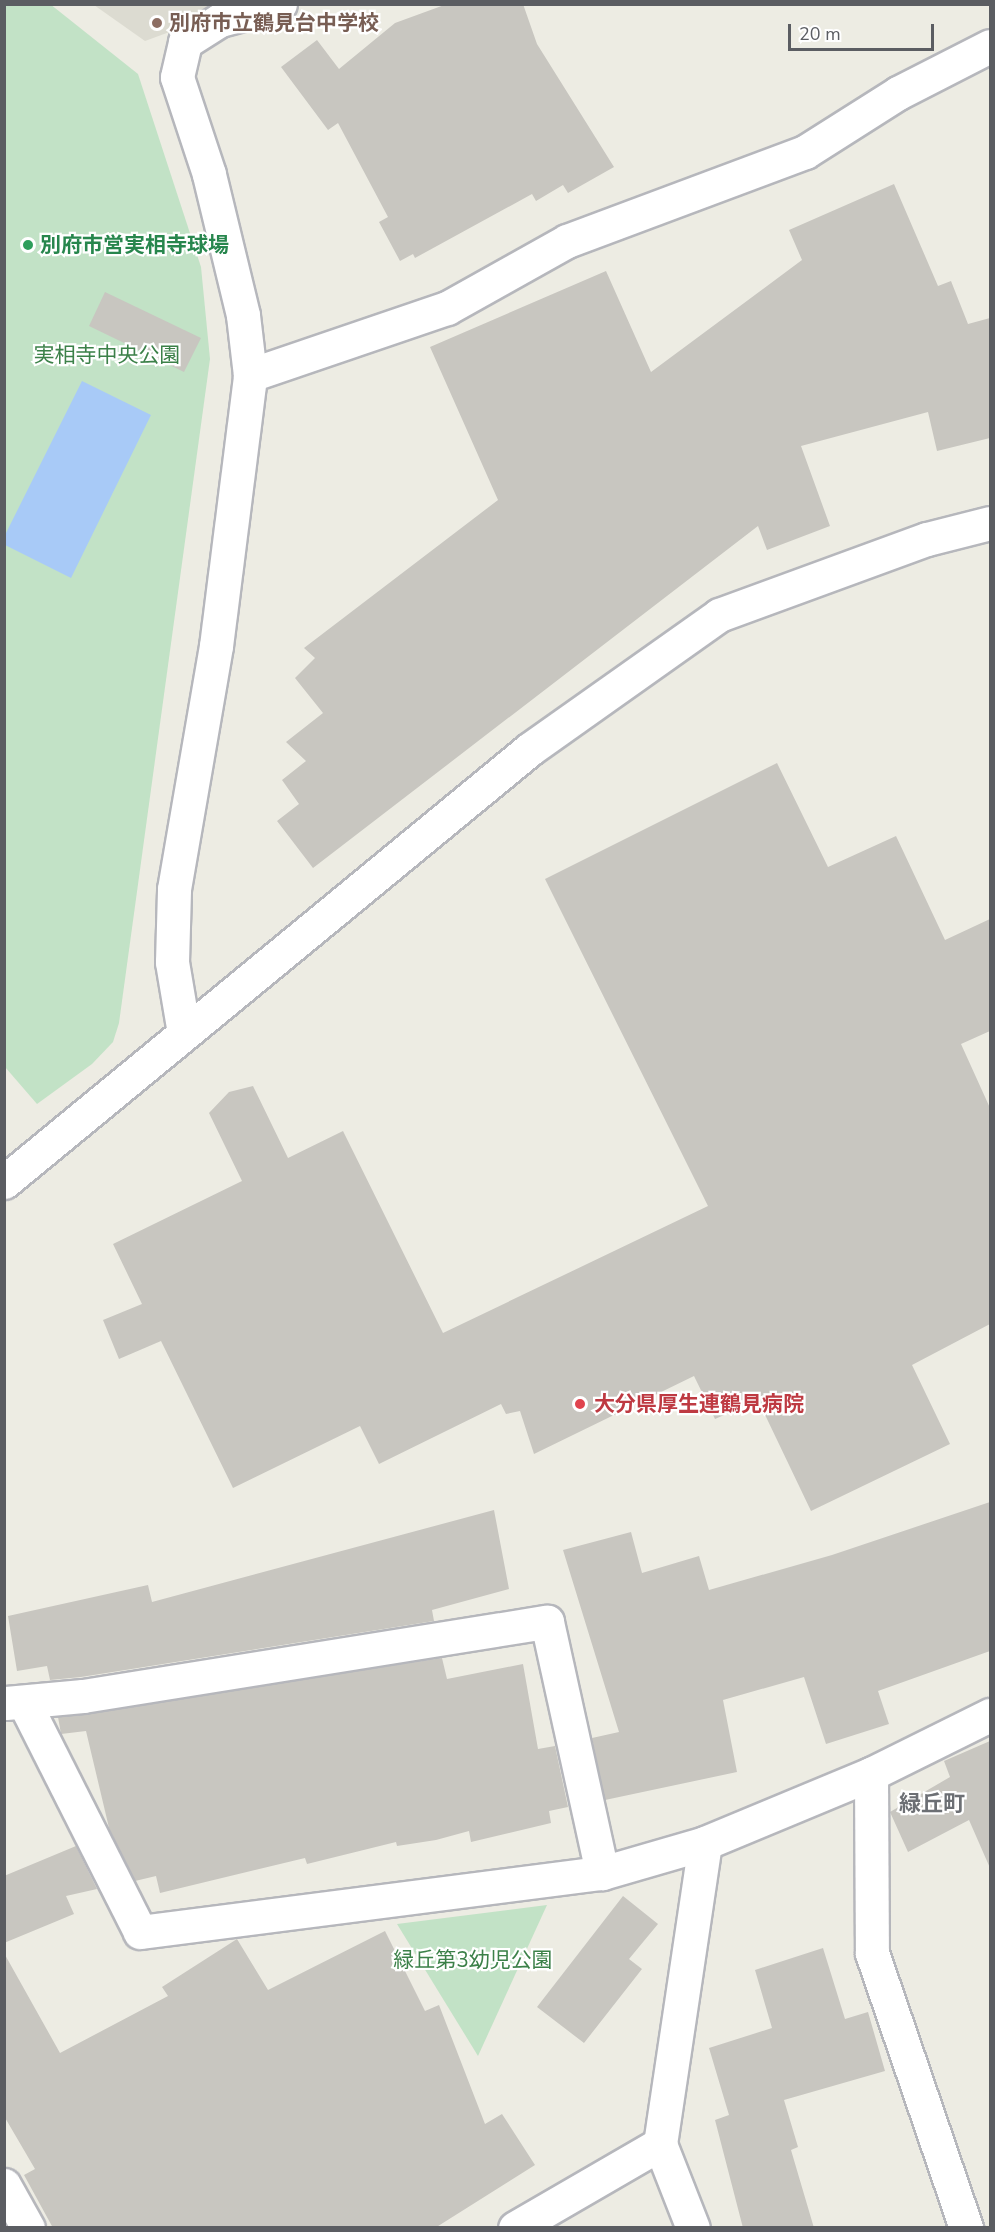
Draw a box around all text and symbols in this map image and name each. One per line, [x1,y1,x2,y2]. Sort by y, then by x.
place label: 別府市立鶴見台中学校 [169,10,379,36]
scale bar [791,12,936,50]
marker: 別府市立鶴見台中学校 [150,16,164,30]
text: 20 m [799,22,841,46]
place label: 別府市営実相寺球場 [40,232,229,258]
marker: 別府市営実相寺球場 [21,238,35,252]
park label: 実相寺中央公園 [34,342,180,368]
place label: 大分県厚生連鶴見病院 [594,1391,804,1417]
marker: 大分県厚生連鶴見病院 [571,1395,589,1413]
district label: 緑丘町 [899,1792,965,1818]
park label: 緑丘第3幼児公園 [393,1947,553,1973]

